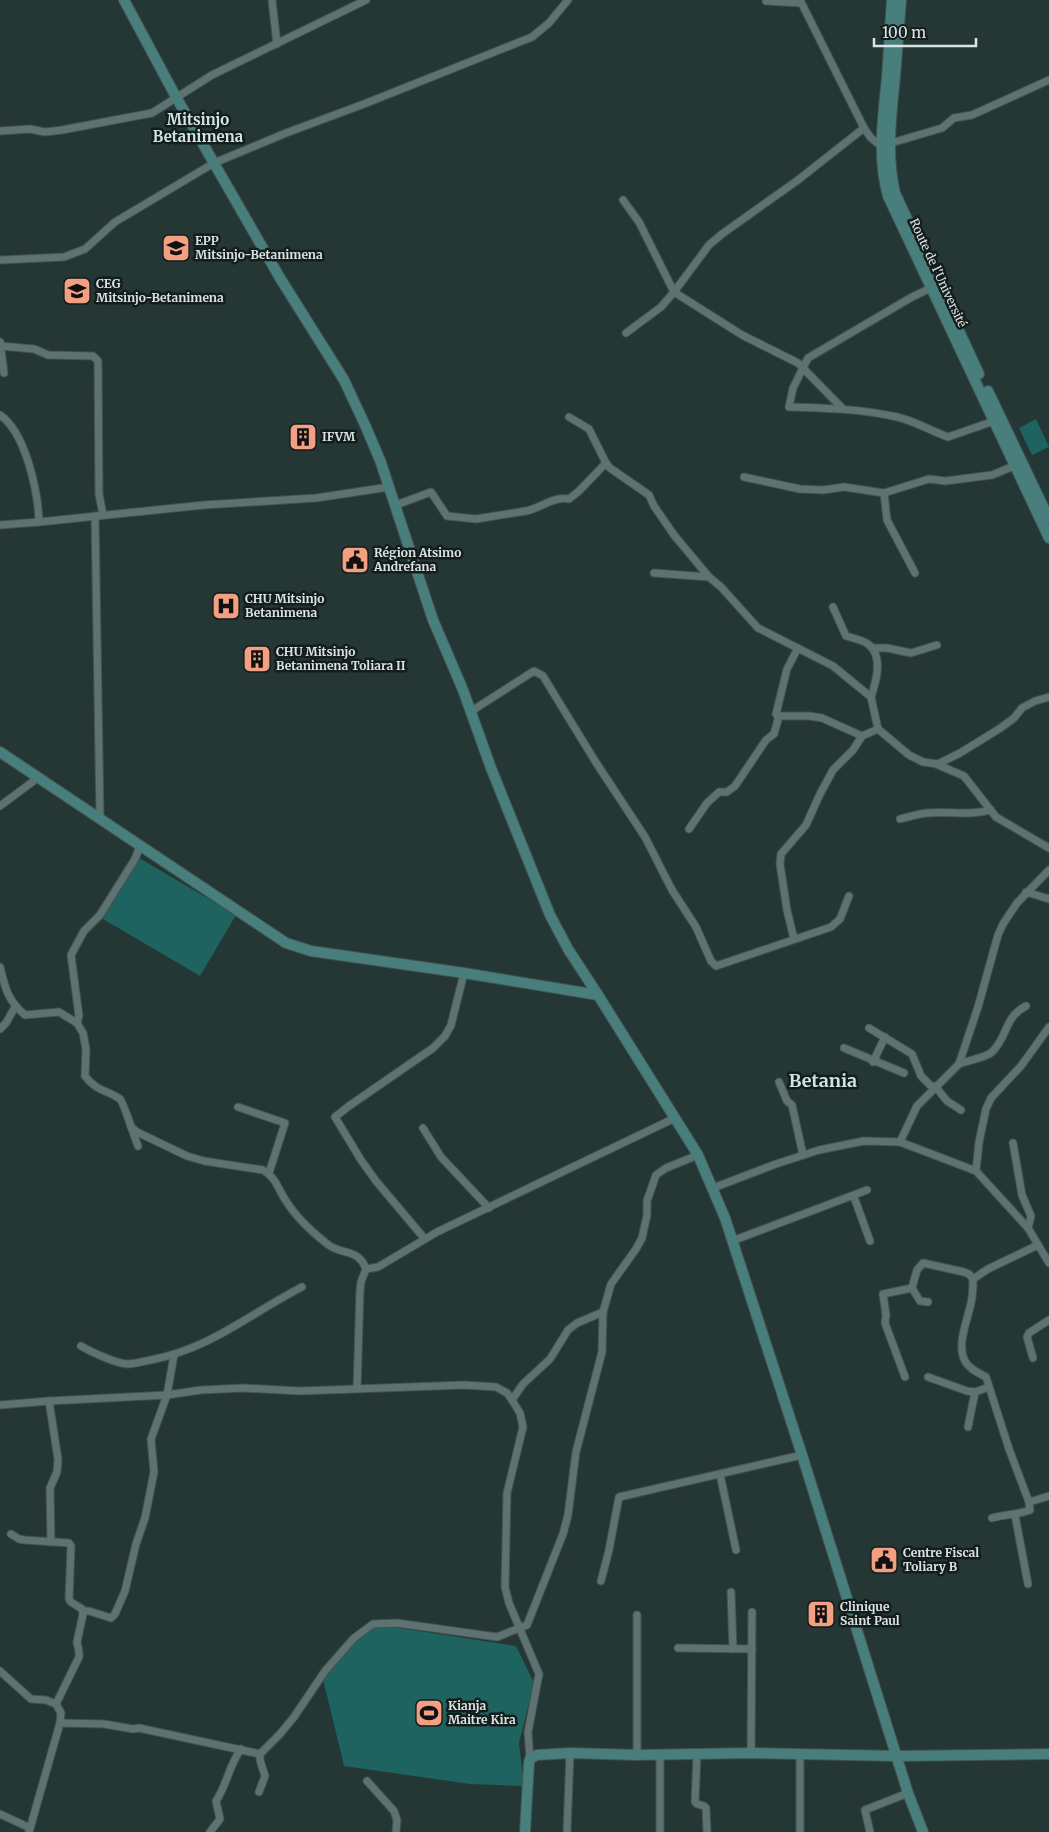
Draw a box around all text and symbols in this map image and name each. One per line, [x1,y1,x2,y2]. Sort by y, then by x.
scale bar [874,15,976,47]
text: 100 m [882,23,926,42]
district label: Mitsinjo Betanimena [153,110,244,146]
street label: Route de l'Université [907,216,970,330]
school or university icon: EPP Mitsinjo-Betanimena [161,233,191,263]
place label: EPP Mitsinjo-Betanimena [195,233,323,262]
school or university icon: CEG Mitsinjo-Betanimena [62,276,92,306]
place label: CEG Mitsinjo-Betanimena [96,276,224,305]
building icon: IFVM [288,422,318,452]
place label: IFVM [322,429,356,444]
public building icon: Région Atsimo Andrefana [340,545,370,575]
place label: Région Atsimo Andrefana [373,545,461,574]
hospital icon: CHU Mitsinjo Betanimena [211,591,241,621]
place label: CHU Mitsinjo Betanimena [245,591,324,620]
building icon: CHU Mitsinjo Betanimena Toliara II [242,644,272,674]
place label: CHU Mitsinjo Betanimena Toliara II [276,644,406,673]
district label: Betania [789,1069,857,1092]
public building icon: Centre Fiscal Toliary B [869,1545,899,1575]
place label: Centre Fiscal Toliary B [903,1545,979,1574]
building icon: Clinique Saint Paul [806,1599,836,1629]
place label: Clinique Saint Paul [840,1599,900,1628]
sports icon: Kianja Maitre Kira [414,1698,444,1728]
place label: Kianja Maitre Kira [448,1698,516,1727]

